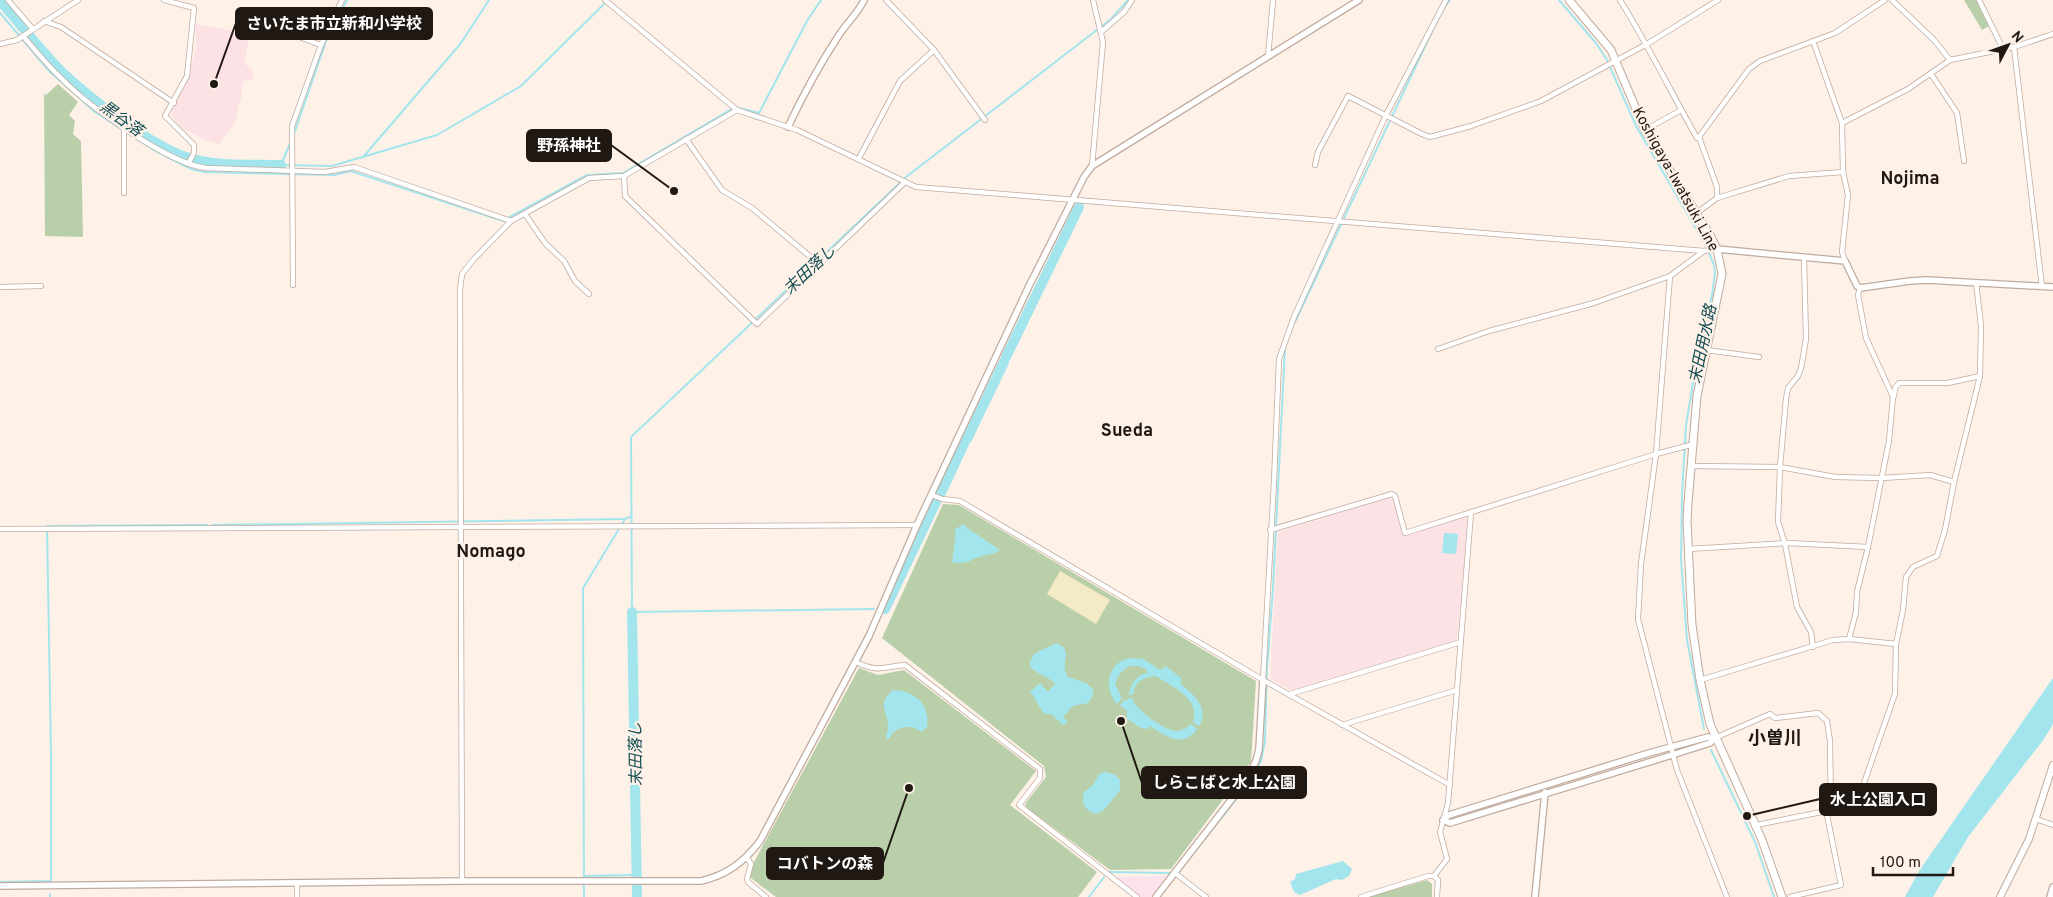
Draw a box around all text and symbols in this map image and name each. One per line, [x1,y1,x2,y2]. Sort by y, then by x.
callout: さいたま市立新和小学校 [236,8,432,39]
text: さいたま市立新和小学校 [246,15,422,35]
north arrow [1983,20,2033,70]
text: N [2007,28,2026,47]
water label: 黒谷落 [96,97,149,144]
street label: Koshigaya-Iwatsuki Line [1627,104,1722,255]
callout: 野孫神社 [527,130,611,161]
text: 野孫神社 [537,136,601,157]
district label: Nojima [1880,168,1940,191]
water label: 末田落し [780,241,841,300]
water label: 末田用水路 [1686,301,1722,386]
district label: Sueda [1101,420,1153,443]
district label: Nomago [456,541,526,564]
water label: 末田落し [626,722,648,786]
district label: 小曽川 [1748,728,1802,751]
callout: しらこばと水上公園 [1142,767,1306,798]
text: しらこばと水上公園 [1152,774,1296,794]
callout: 水上公園入口 [1820,784,1936,815]
text: 水上公園入口 [1830,791,1926,811]
scale bar [1873,844,1953,876]
callout: コバトンの森 [767,848,883,879]
text: 100 m [1880,854,1921,873]
text: コバトンの森 [777,855,873,875]

